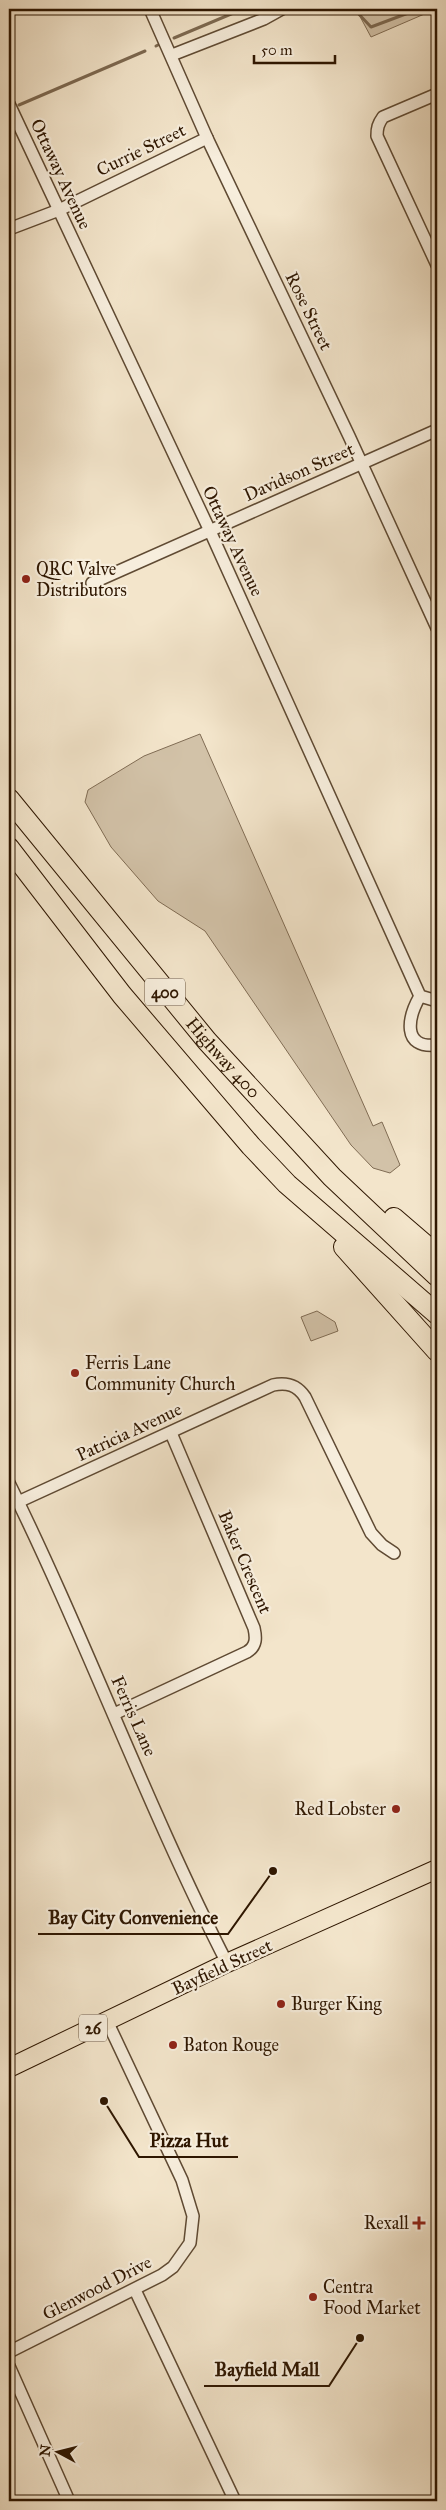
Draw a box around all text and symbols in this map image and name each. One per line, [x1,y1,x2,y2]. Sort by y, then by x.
scale bar [254,32,335,64]
text: 50 m [261,41,293,59]
street label: Ottaway Avenue [26,115,96,233]
street label: Currie Street [93,119,190,181]
street label: Rose Street [281,268,338,354]
street label: Davidson Street [240,438,358,506]
street label: Ottaway Avenue [198,482,268,600]
place label: QRC Valve Distributors [36,558,127,601]
marker: QRC Valve Distributors [20,573,32,585]
road number: 400 [145,979,185,1006]
street label: Highway 400 [181,1013,265,1103]
place label: Ferris Lane Community Church [85,1352,235,1395]
marker: Ferris Lane Community Church [69,1367,81,1379]
street label: Patricia Avenue [73,1398,185,1466]
street label: Baker Crescent [213,1507,277,1617]
street label: Ferris Lane [106,1672,162,1760]
place label: Red Lobster [295,1798,386,1820]
marker: Red Lobster [390,1803,402,1815]
callout: Bay City Convenience [38,1900,228,1934]
text: Bay City Convenience [48,1906,218,1930]
street label: Bayfield Street [168,1934,276,2000]
place label: Burger King [291,1993,382,2016]
marker: Burger King [275,1998,287,2010]
road number: 26 [79,2015,107,2042]
place label: Baton Rouge [183,2034,279,2057]
marker: Baton Rouge [167,2039,179,2051]
callout: Pizza Hut [139,2123,238,2157]
text: Pizza Hut [150,2129,229,2152]
place label: Rexall [364,2212,409,2234]
marker: Rexall [413,2217,425,2229]
street label: Glenwood Drive [39,2251,155,2325]
place label: Centra Food Market [323,2276,421,2319]
marker: Centra Food Market [307,2291,319,2303]
callout: Bayfield Mall [204,2352,329,2386]
text: Bayfield Mall [215,2358,320,2382]
north arrow [32,2428,82,2478]
text: N [36,2443,55,2457]

